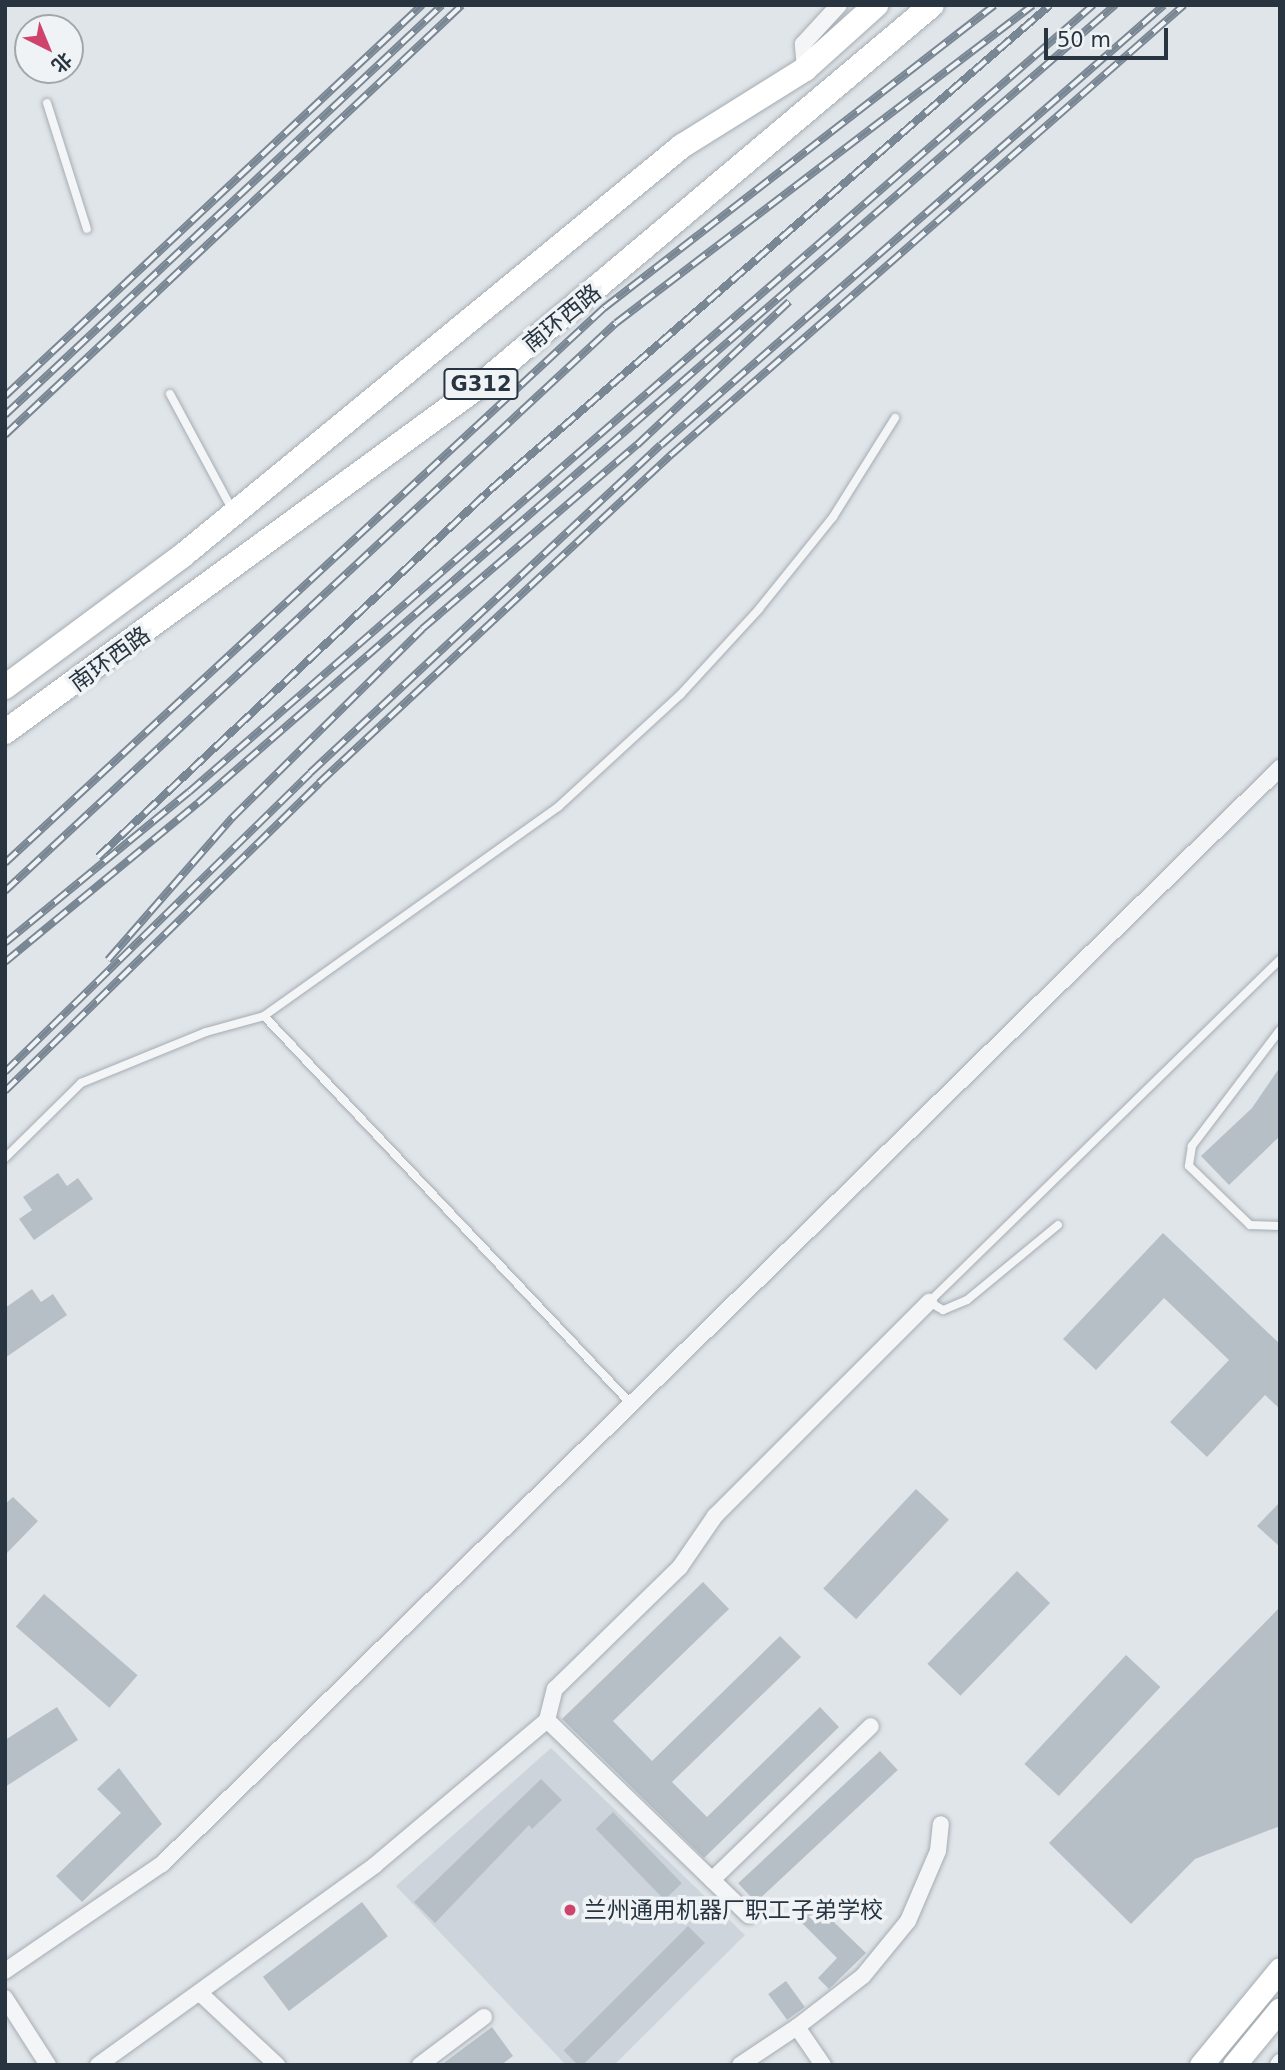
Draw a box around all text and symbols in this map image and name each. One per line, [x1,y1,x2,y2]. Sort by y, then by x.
north arrow [14,14,84,84]
scale bar [1047,14,1171,58]
text: 50 m [1057,28,1111,52]
text: 北 [48,48,76,77]
street label: 南环西路 [518,278,606,358]
road number: G312 [442,366,520,402]
street label: 南环西路 [65,621,155,697]
place label: 兰州通用机器厂职工子弟学校 [584,1896,883,1924]
marker: 兰州通用机器厂职工子弟学校 [562,1902,578,1918]

